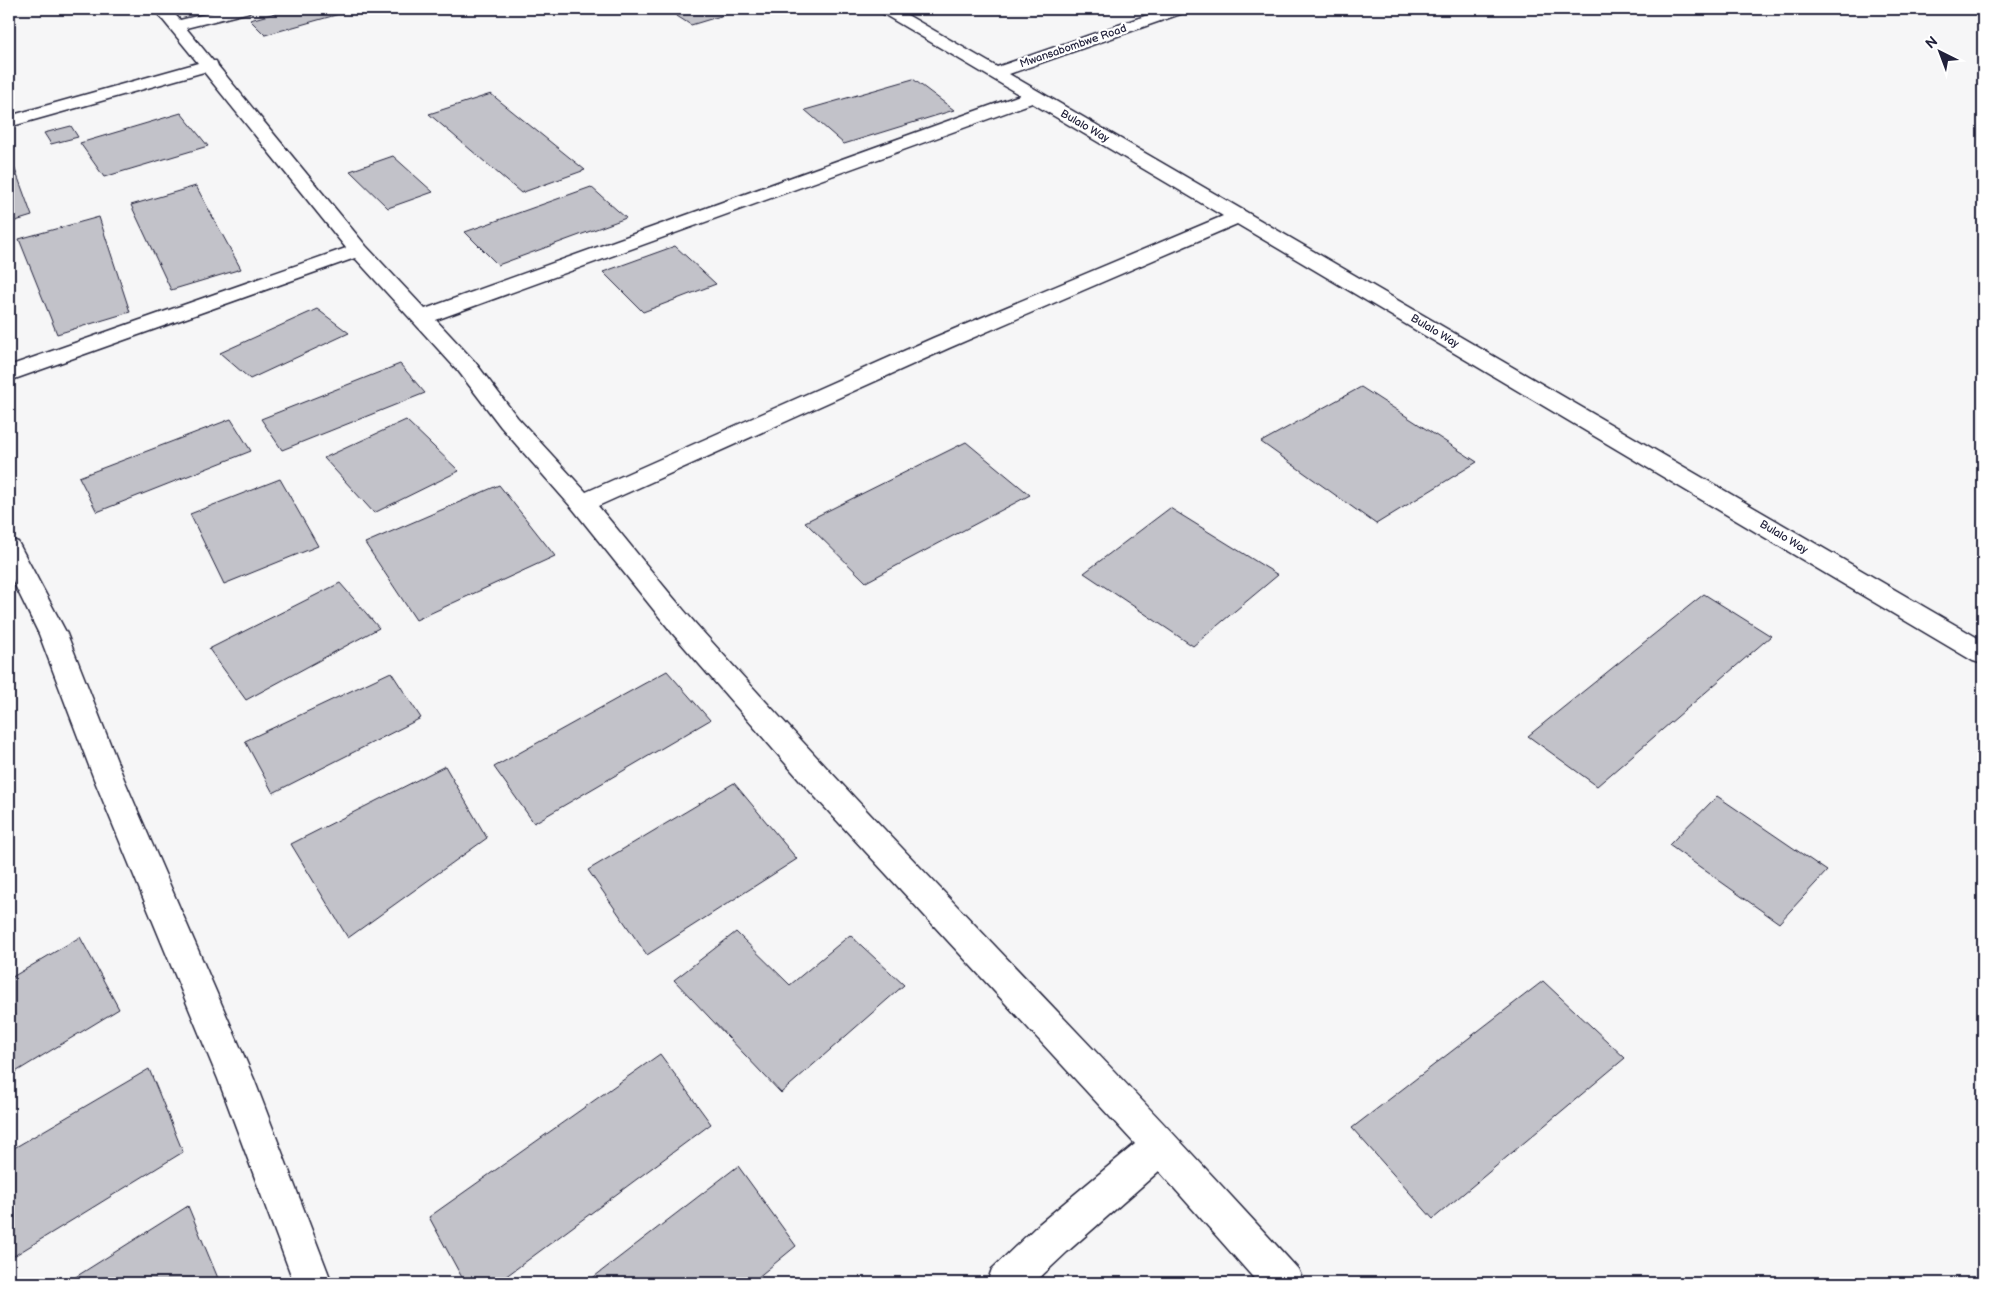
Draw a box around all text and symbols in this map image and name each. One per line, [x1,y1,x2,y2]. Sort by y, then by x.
street label: Mwansabombwe Road [1018,22,1128,70]
north arrow [1914,28,1964,78]
text: N [1922,33,1941,53]
street label: Bulalo Way [1058,107,1112,145]
street label: Bulalo Way [1408,312,1462,350]
street label: Bulalo Way [1757,518,1811,556]

